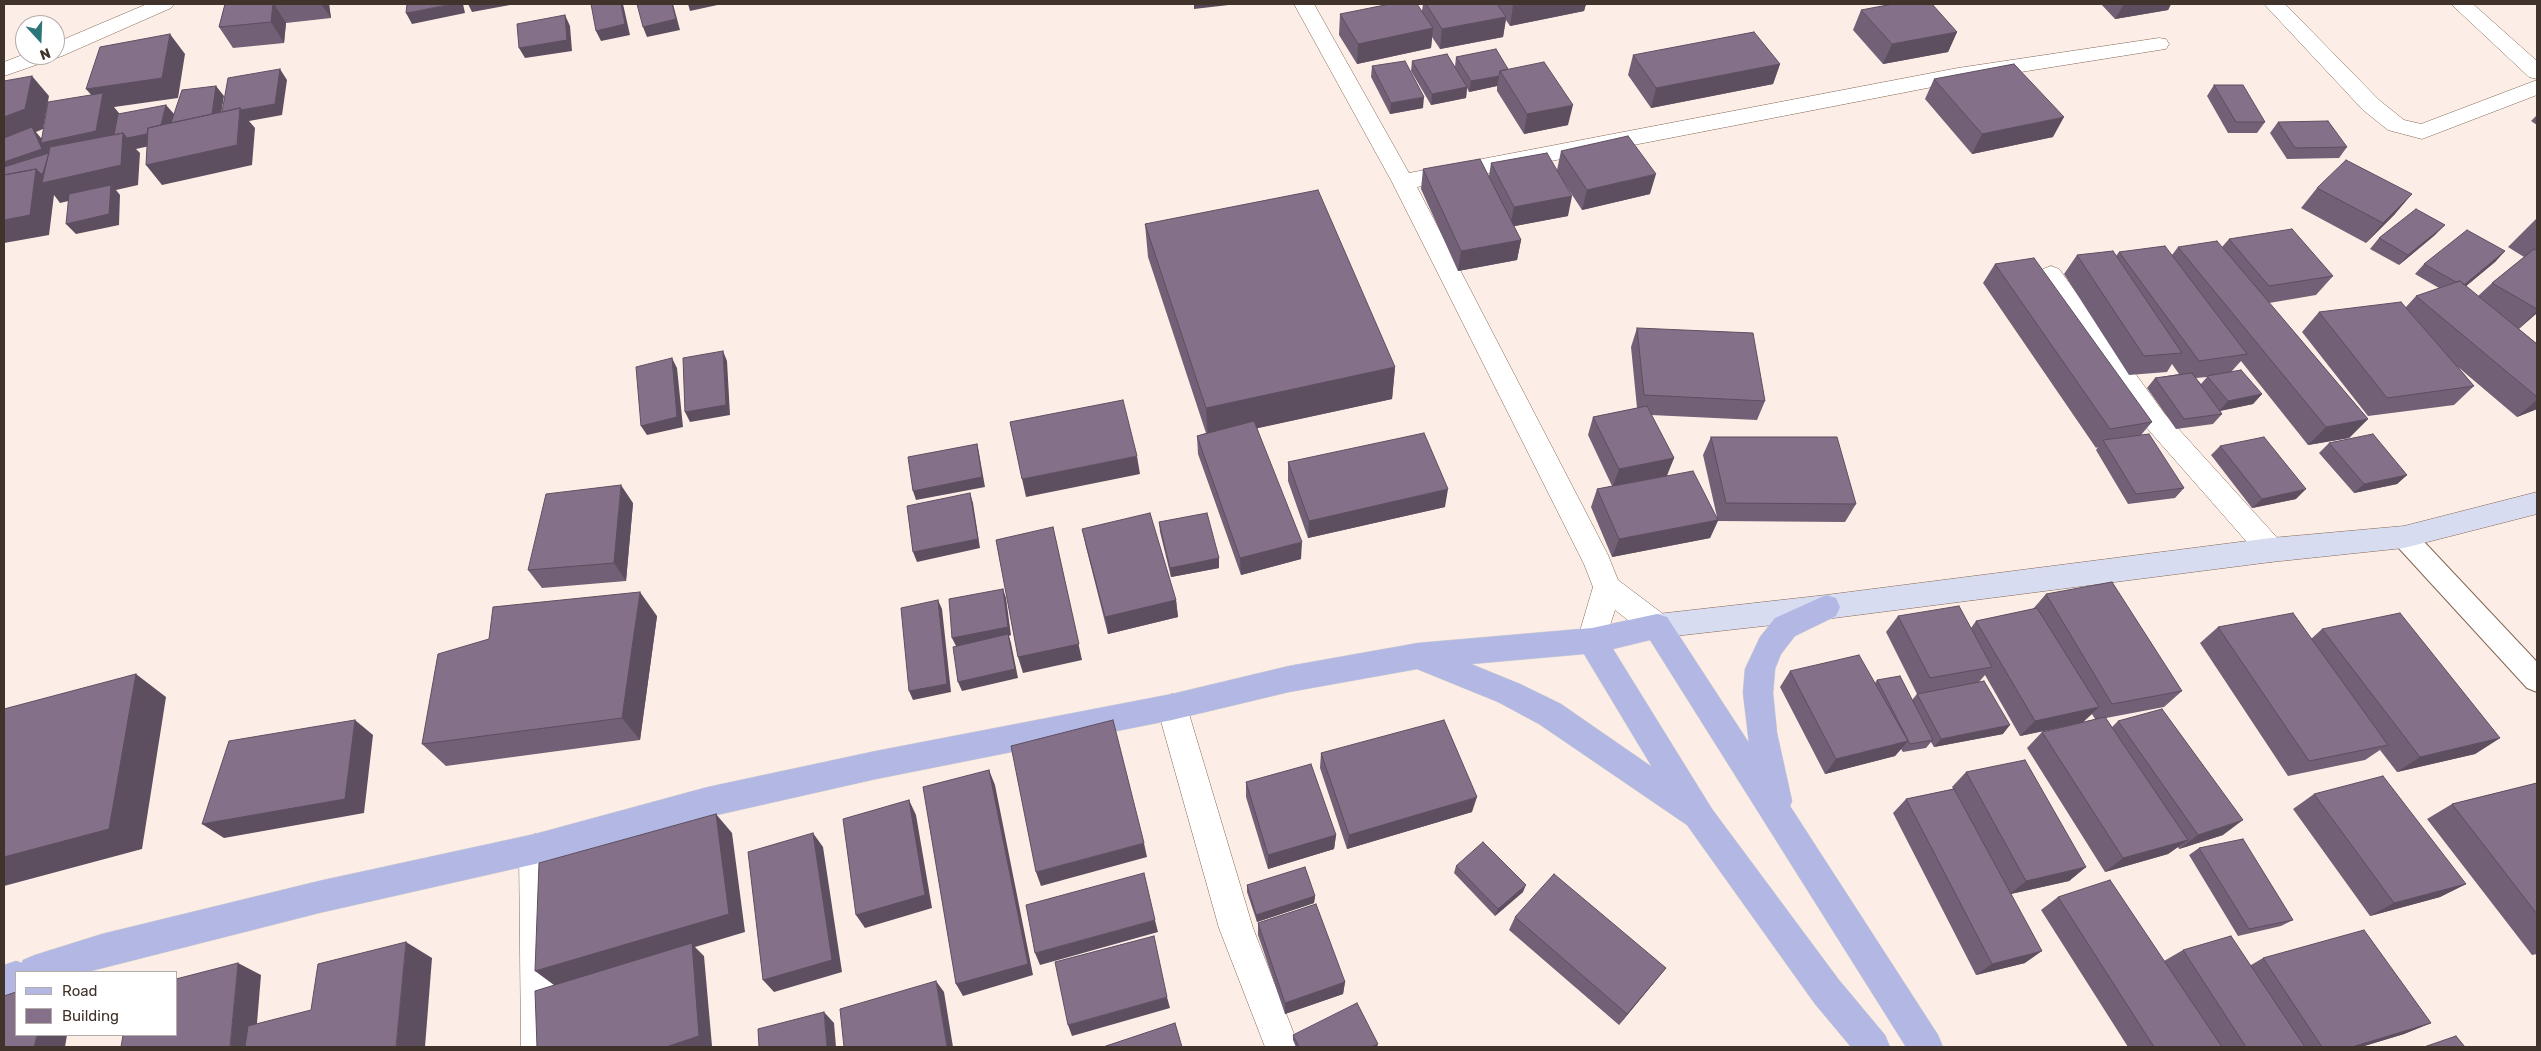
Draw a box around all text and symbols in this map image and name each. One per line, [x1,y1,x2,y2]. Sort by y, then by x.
north arrow [15,15,65,65]
text: N [37,44,53,63]
legend [15,971,178,1036]
text: Road [62,982,98,1000]
text: Building [62,1007,119,1025]

